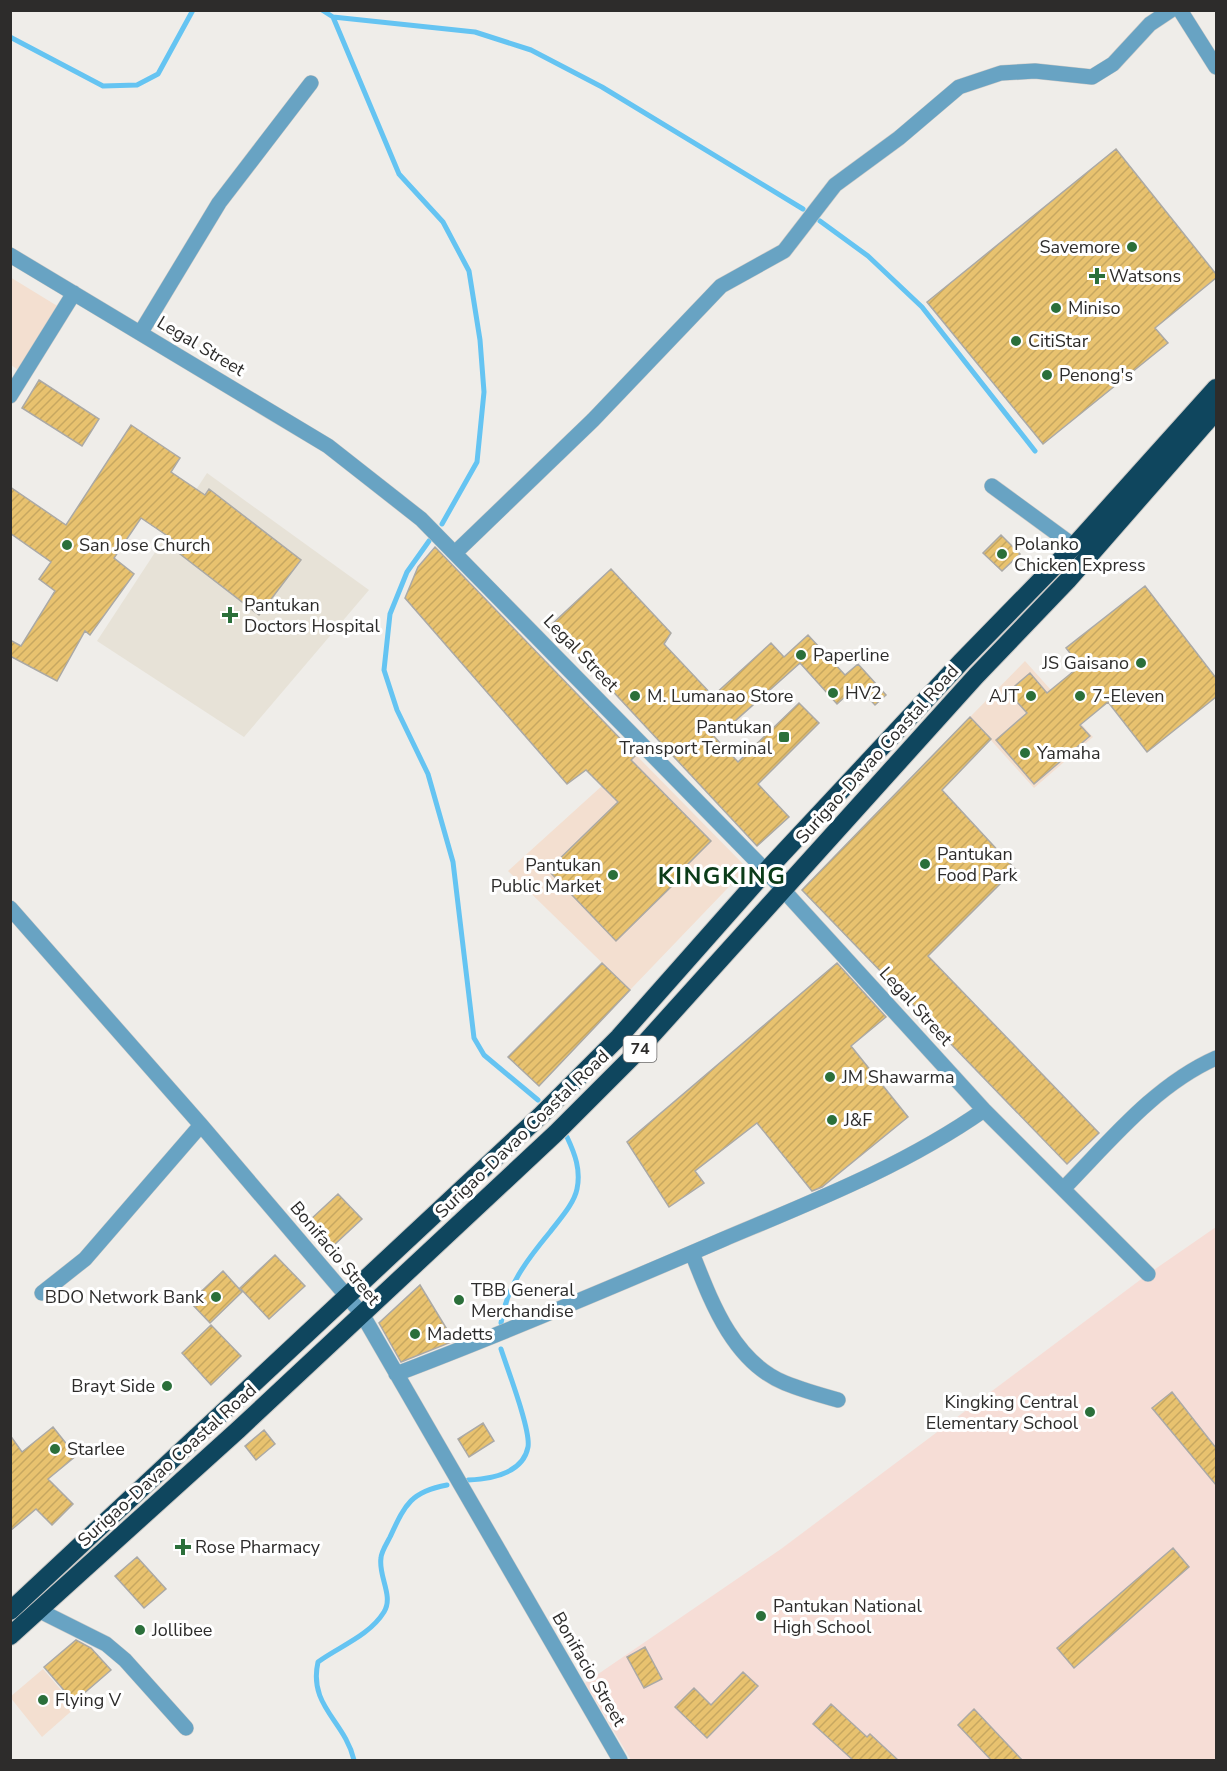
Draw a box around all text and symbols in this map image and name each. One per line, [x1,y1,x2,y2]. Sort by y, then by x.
place label: Savemore [1039,235,1120,259]
marker: Savemore [1125,240,1139,254]
place label: Watsons [1109,264,1181,288]
marker: Watsons [1090,269,1104,283]
place label: Miniso [1068,296,1121,320]
marker: Miniso [1049,301,1063,315]
street label: Legal Street [153,310,250,382]
place label: CitiStar [1028,329,1089,353]
marker: CitiStar [1009,334,1023,348]
place label: Penong's [1059,363,1133,387]
marker: Penong's [1040,368,1054,382]
place label: Polanko Chicken Express [1014,532,1146,577]
place label: San Jose Church [79,533,210,557]
marker: San Jose Church [60,538,74,552]
marker: Polanko Chicken Express [995,547,1009,561]
place label: Pantukan Doctors Hospital [244,593,380,638]
marker: Pantukan Doctors Hospital [221,606,239,624]
street label: Legal Street [538,609,624,697]
place label: Paperline [813,643,889,667]
marker: Paperline [794,648,808,662]
place label: JS Gaisano [1041,651,1129,675]
marker: JS Gaisano [1134,656,1148,670]
street label: Surigao-Davao Coastal Road [790,659,964,849]
place label: HV2 [845,681,882,705]
place label: M. Lumanao Store [647,684,793,708]
place label: AJT [989,684,1019,708]
place label: 7-Eleven [1092,684,1165,708]
marker: HV2 [826,686,840,700]
marker: M. Lumanao Store [628,689,642,703]
marker: AJT [1024,689,1038,703]
marker: 7-Eleven [1073,689,1087,703]
place label: Pantukan Transport Terminal [619,715,773,760]
marker: Pantukan Transport Terminal [777,730,791,744]
place label: Yamaha [1036,741,1101,765]
marker: Yamaha [1018,746,1032,760]
place label: Pantukan Food Park [937,842,1019,887]
place label: Pantukan Public Market [491,853,602,898]
marker: Pantukan Food Park [918,857,932,871]
district label: KINGKING [658,860,786,892]
marker: Pantukan Public Market [606,868,620,882]
street label: Legal Street [874,961,958,1051]
road number: 74 [624,1036,656,1062]
street label: Surigao-Davao Coastal Road [430,1044,614,1224]
place label: JM Shawarma [841,1065,954,1089]
marker: JM Shawarma [823,1070,837,1084]
place label: J&F [843,1108,872,1132]
marker: J&F [825,1113,839,1127]
street label: Bonifacio Street [285,1196,386,1310]
place label: TBB General Merchandise [471,1278,575,1323]
place label: BDO Network Bank [45,1285,205,1309]
marker: BDO Network Bank [209,1290,223,1304]
marker: TBB General Merchandise [452,1293,466,1307]
place label: Madetts [427,1322,493,1346]
marker: Madetts [408,1327,422,1341]
place label: Brayt Side [71,1374,155,1398]
street label: Surigao-Davao Coastal Road [72,1378,262,1552]
marker: Brayt Side [160,1379,174,1393]
place label: Kingking Central Elementary School [926,1390,1079,1435]
marker: Kingking Central Elementary School [1083,1405,1097,1419]
place label: Starlee [67,1437,125,1461]
marker: Starlee [48,1442,62,1456]
place label: Rose Pharmacy [195,1535,321,1559]
marker: Rose Pharmacy [176,1540,190,1554]
place label: Pantukan National High School [773,1594,923,1639]
street label: Bonifacio Street [547,1607,632,1731]
marker: Pantukan National High School [754,1609,768,1623]
place label: Jollibee [151,1618,212,1642]
marker: Jollibee [133,1623,147,1637]
place label: Flying V [55,1688,122,1712]
marker: Flying V [36,1693,50,1707]

